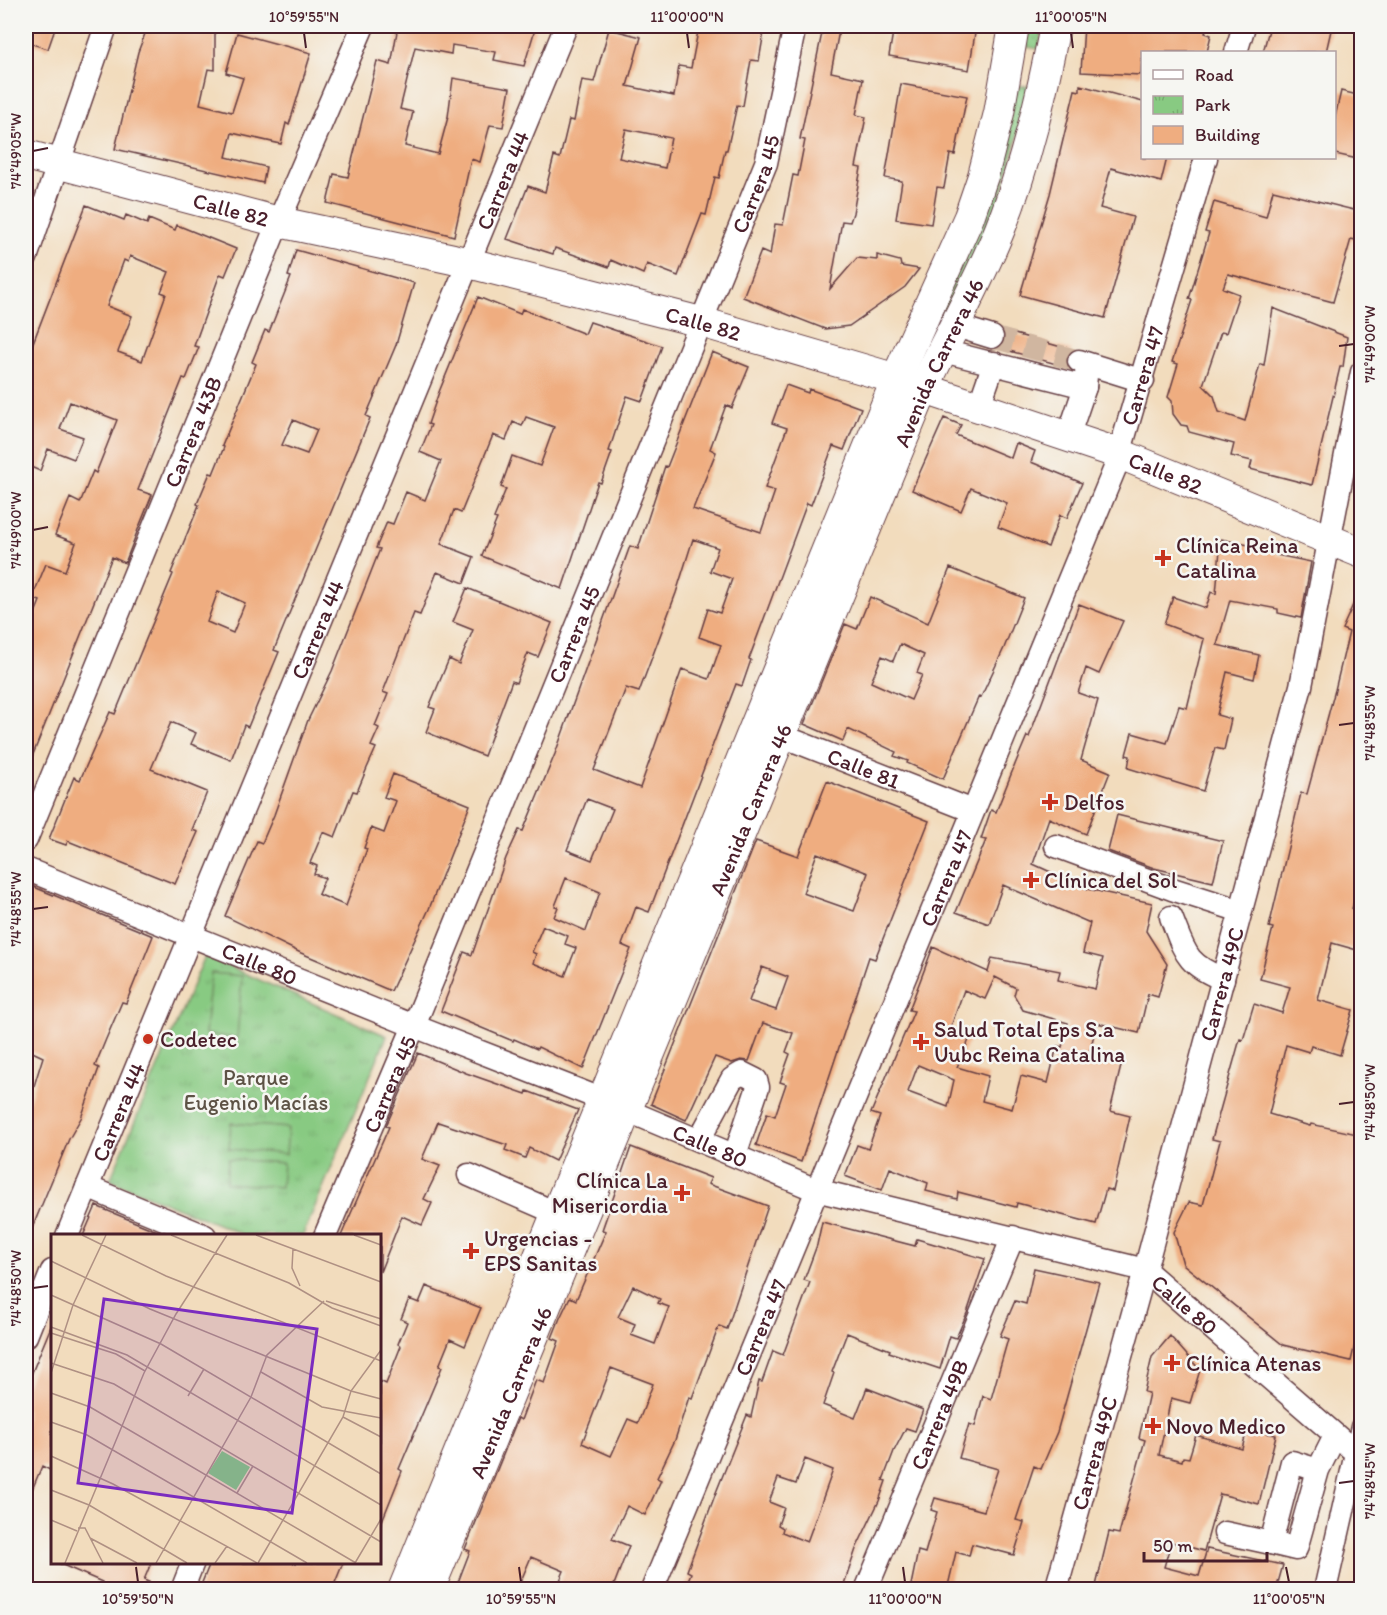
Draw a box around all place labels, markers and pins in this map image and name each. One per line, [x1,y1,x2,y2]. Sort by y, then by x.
place label: Clínica Reina Catalina [1176,532,1298,584]
marker: Clínica Reina Catalina [1154,549,1172,567]
place label: Delfos [1064,789,1125,816]
marker: Delfos [1041,793,1059,811]
place label: Clínica del Sol [1044,867,1177,894]
marker: Clínica del Sol [1022,871,1040,889]
place label: Salud Total Eps S.a Uubc Reina Catalina [934,1016,1125,1068]
place label: Codetec [160,1026,237,1053]
marker: Codetec [141,1032,155,1046]
marker: Salud Total Eps S.a Uubc Reina Catalina [912,1033,930,1051]
place label: Clínica La Misericordia [552,1167,669,1219]
marker: Clínica La Misericordia [673,1184,691,1202]
place label: Urgencias - EPS Sanitas [484,1225,597,1277]
marker: Urgencias - EPS Sanitas [462,1242,480,1260]
place label: Clínica Atenas [1186,1350,1322,1377]
marker: Clínica Atenas [1163,1354,1181,1372]
place label: Novo Medico [1166,1413,1286,1440]
marker: Novo Medico [1144,1417,1162,1435]

